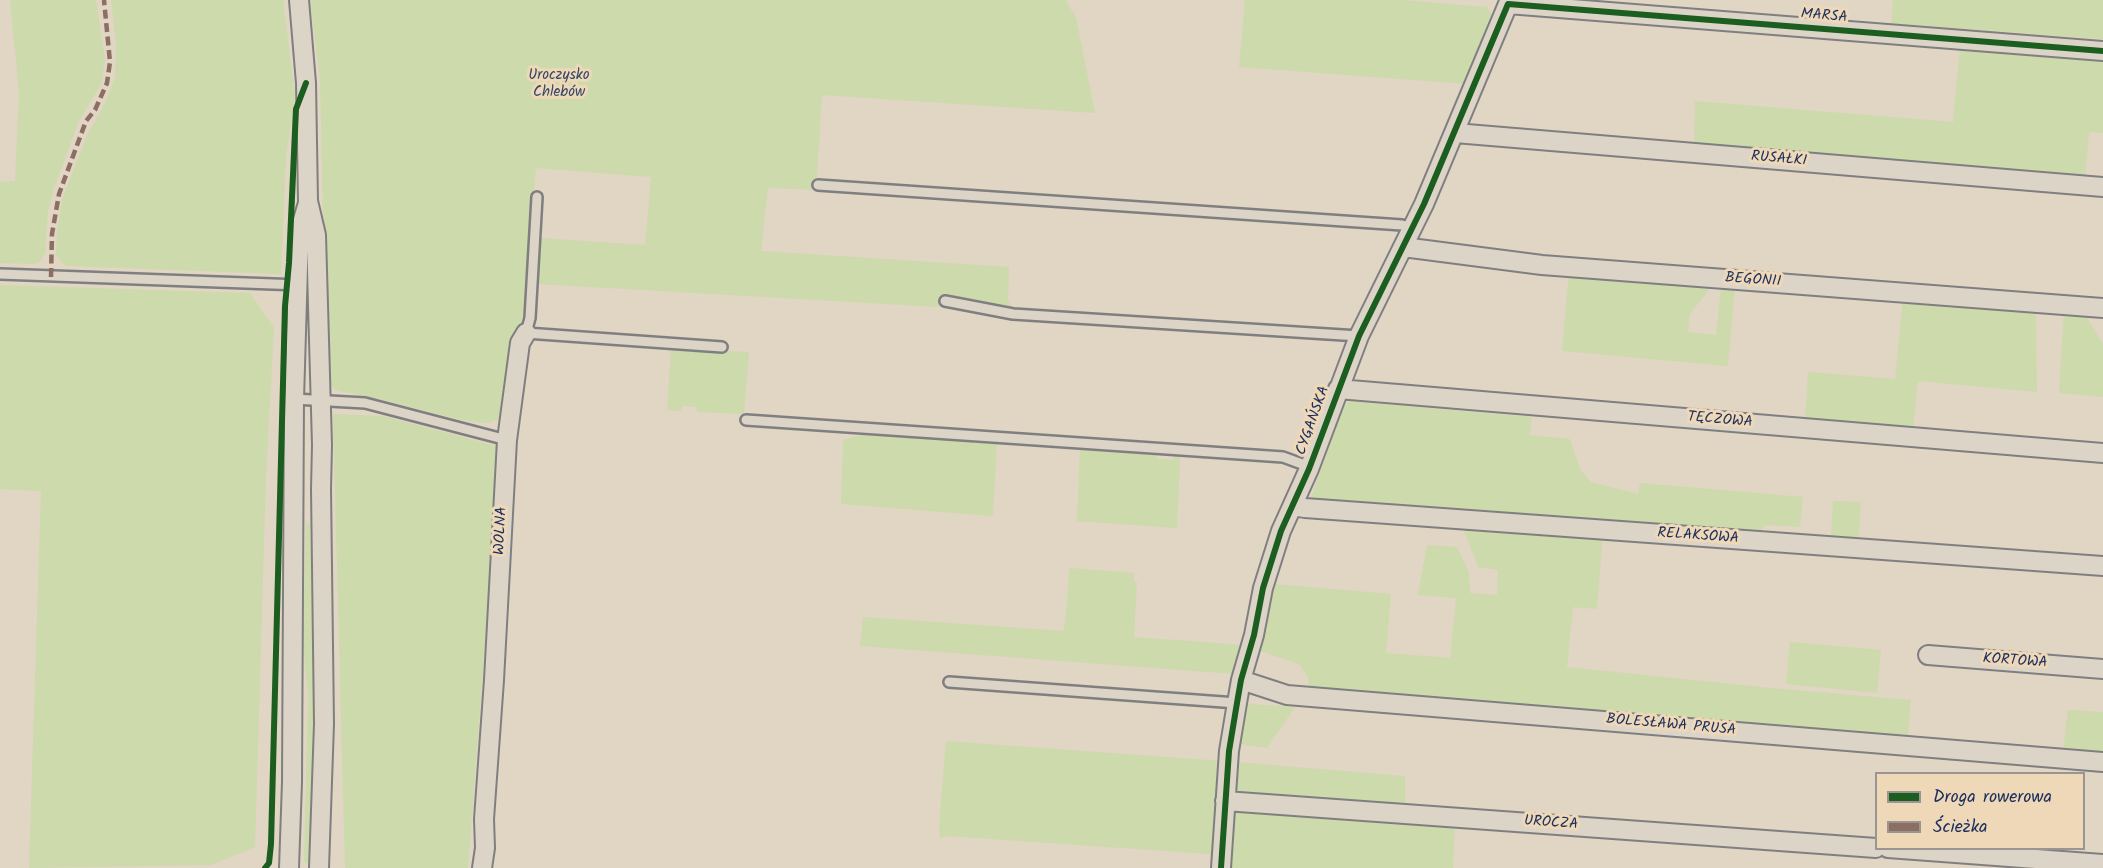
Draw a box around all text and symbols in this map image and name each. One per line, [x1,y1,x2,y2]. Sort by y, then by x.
street label: MARSA [1800,6,1848,28]
park label: Uroczysko Chlebów [528,67,590,102]
street label: RUSAŁKI [1750,149,1808,171]
street label: BEGONII [1724,270,1782,292]
street label: CYGAŃSKA [1293,384,1335,458]
street label: TĘCZOWA [1687,409,1753,433]
street label: WOLNA [492,506,512,556]
street label: RELAKSOWA [1657,525,1739,549]
street label: KORTOWA [1982,651,2048,673]
street label: BOLESŁAWA PRUSA [1605,711,1737,741]
legend [1875,772,2085,850]
text: Droga rowerowa [1933,783,2052,812]
street label: UROCZA [1523,813,1579,835]
text: Ścieżka [1933,813,1988,842]

